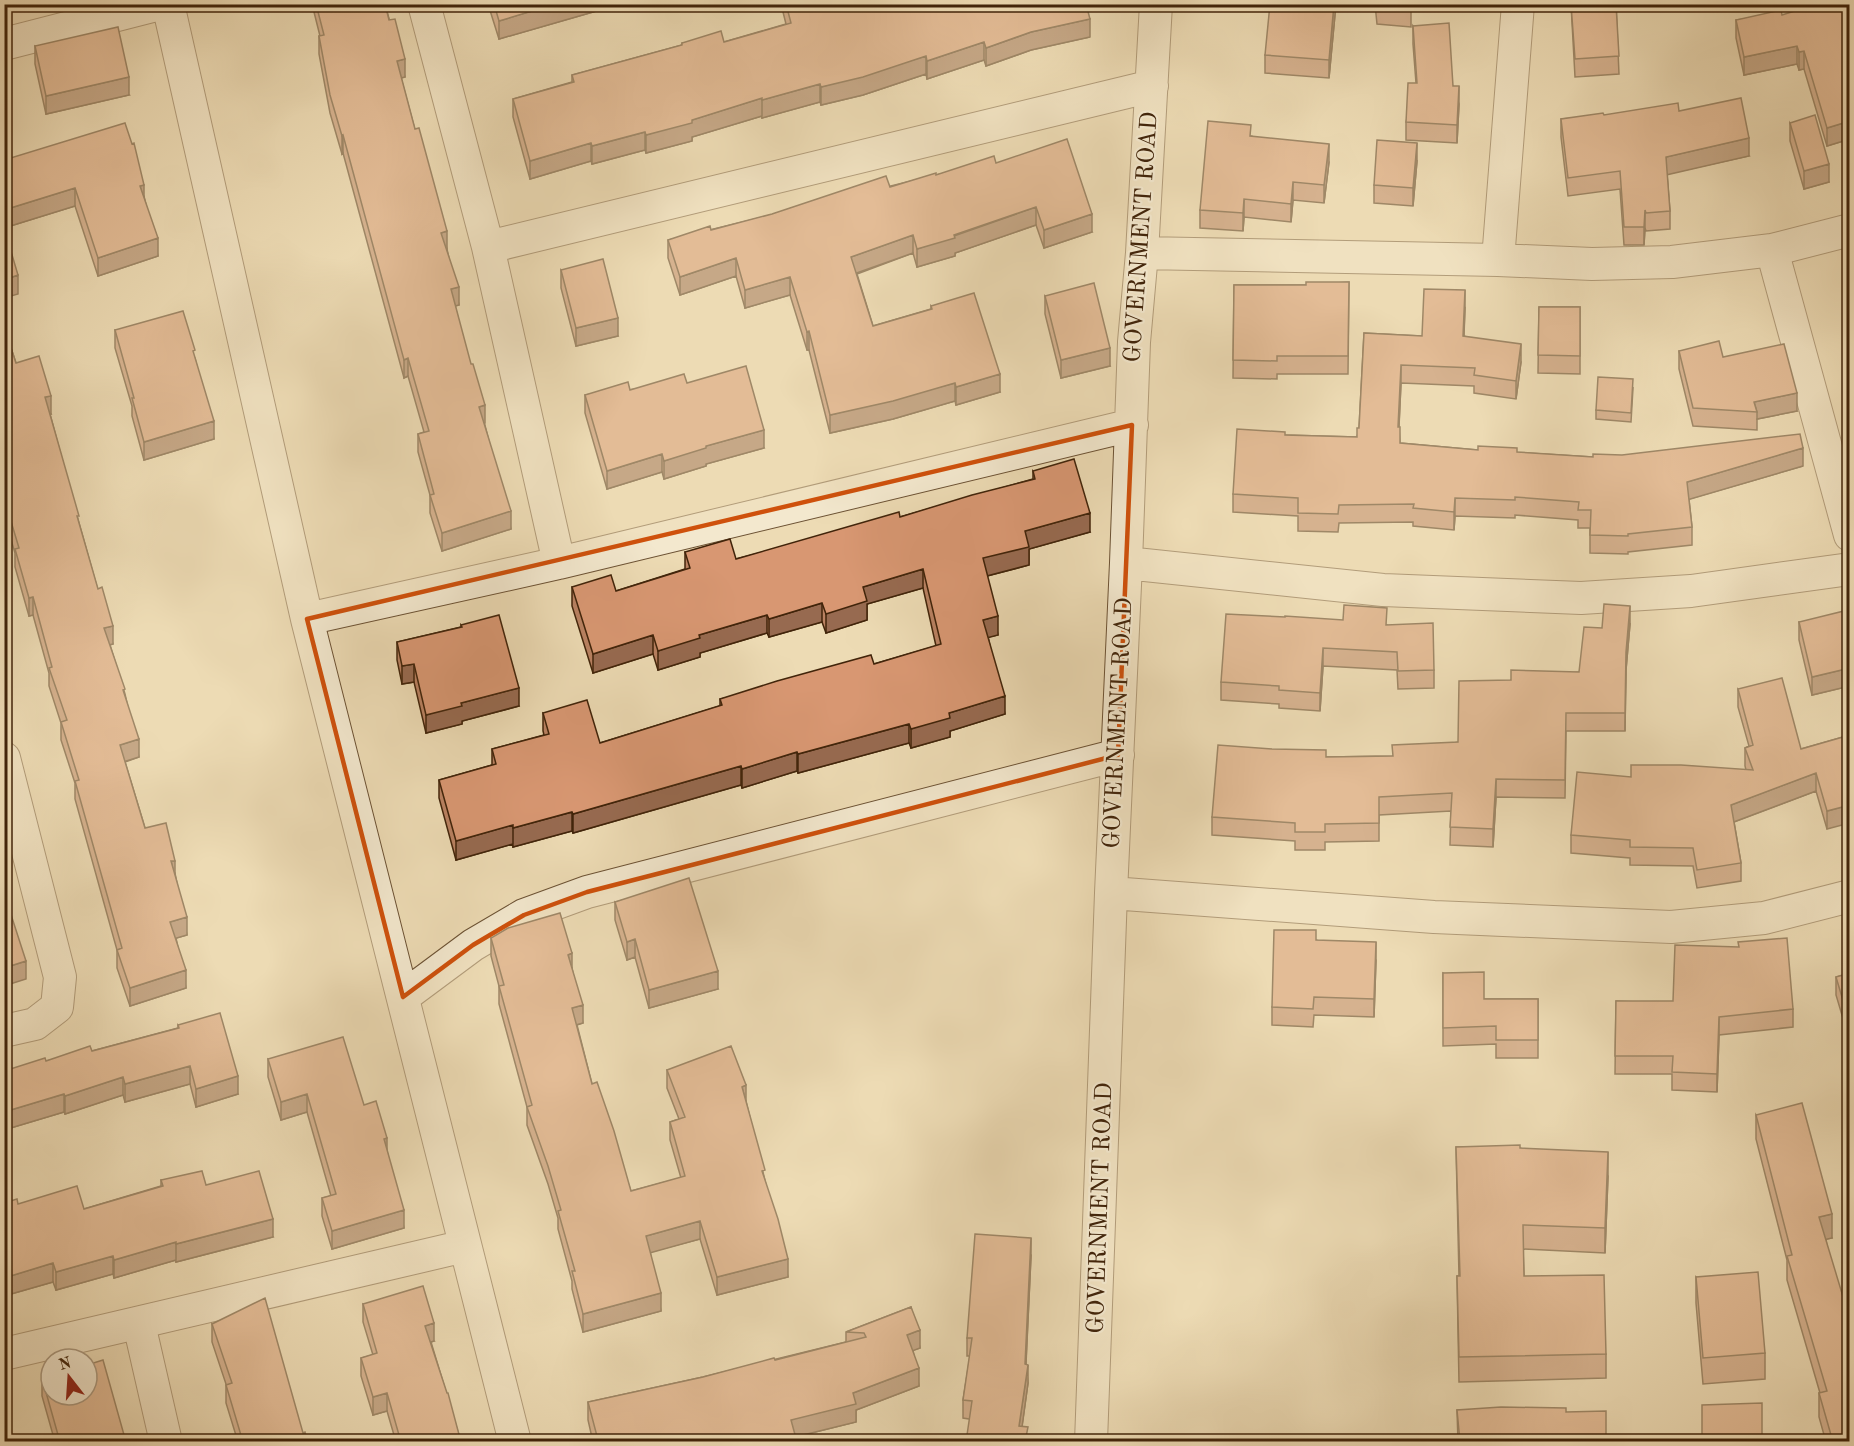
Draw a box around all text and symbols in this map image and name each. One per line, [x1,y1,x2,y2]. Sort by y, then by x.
street label: GOVERNMENT ROAD [1121,111,1163,363]
street label: GOVERNMENT ROAD [1100,597,1138,849]
street label: GOVERNMENT ROAD [1085,1082,1117,1334]
north arrow [39,1347,99,1407]
text: N [57,1355,74,1374]

